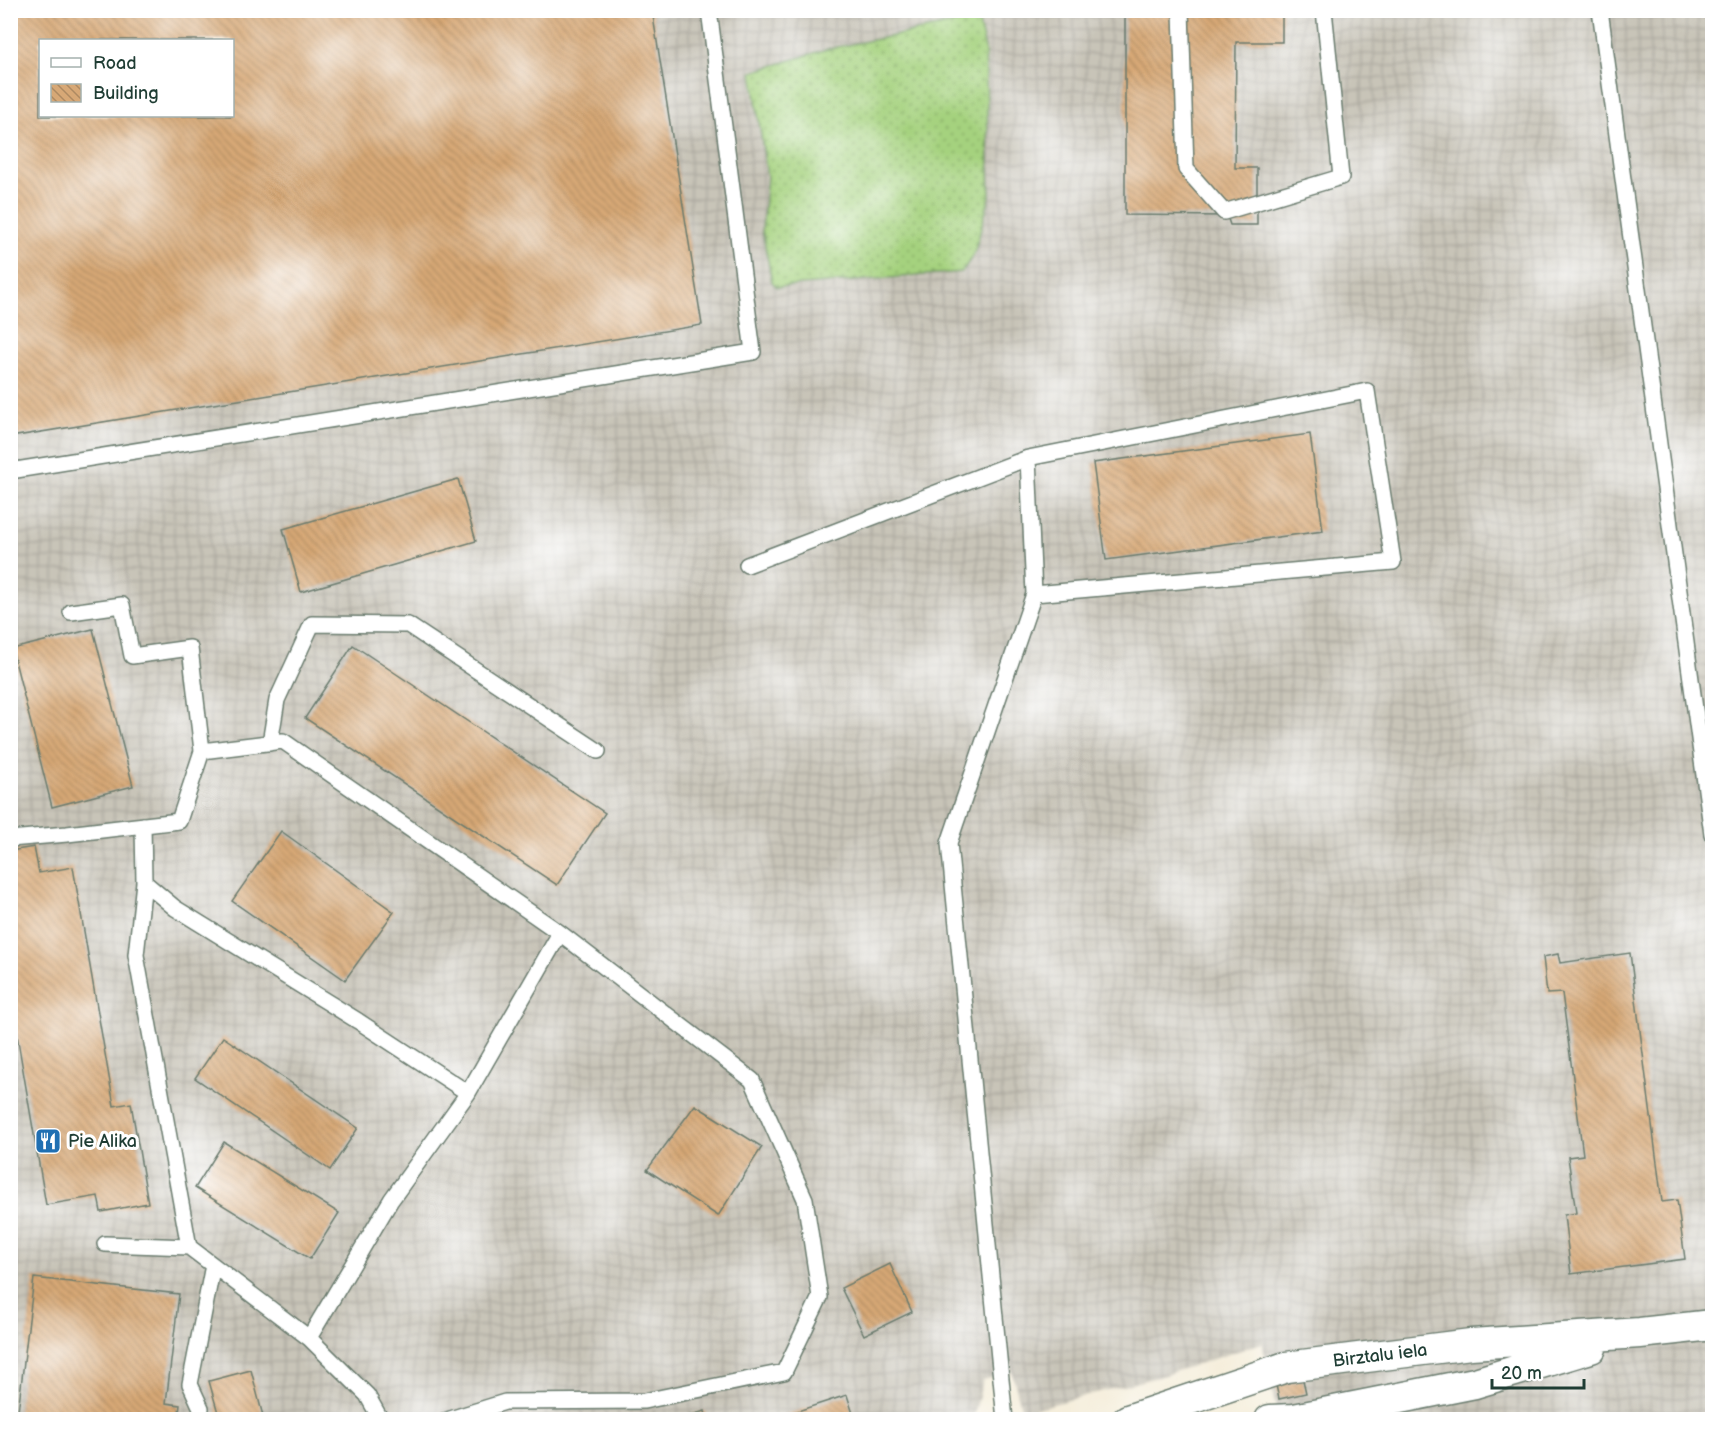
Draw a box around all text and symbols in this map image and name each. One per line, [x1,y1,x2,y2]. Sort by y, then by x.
legend [39,39,234,117]
text: Road [93,53,137,74]
text: Building [93,83,159,104]
restaurant icon: Pie Alika [33,1126,63,1156]
place label: Pie Alika [68,1131,137,1152]
street label: Birztalu iela [1332,1339,1428,1372]
scale bar [1492,1352,1584,1390]
text: 20 m [1501,1363,1542,1384]

